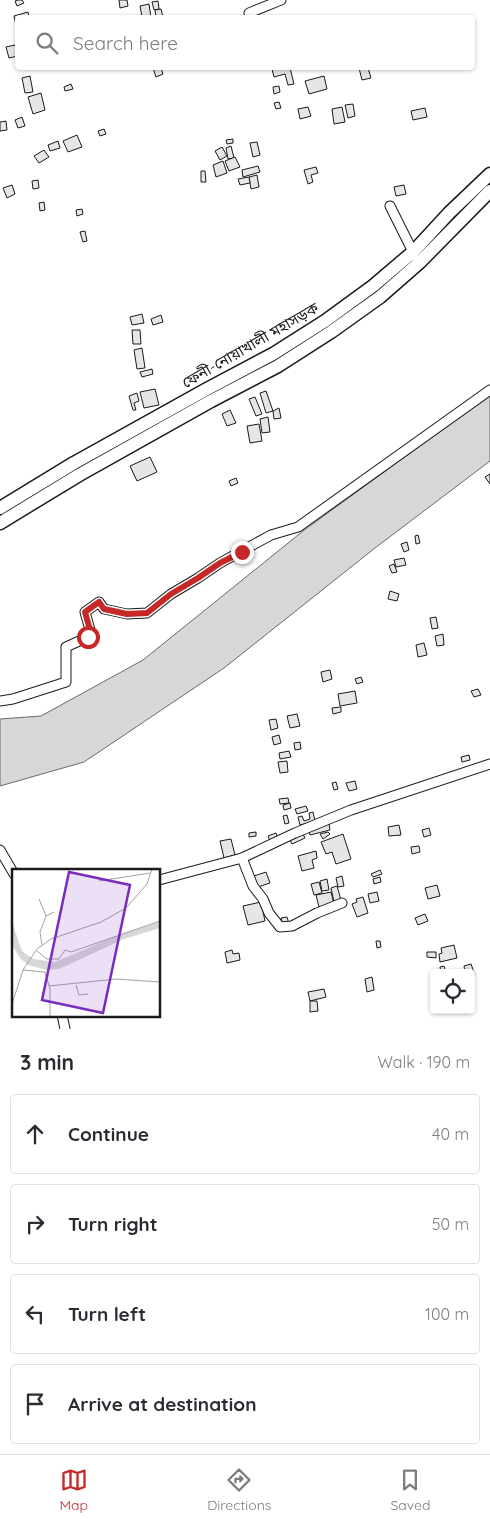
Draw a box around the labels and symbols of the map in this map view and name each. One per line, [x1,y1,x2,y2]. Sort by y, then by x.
street label: ফেনী-নোয়াখালী মহাসড়ক [178,298,323,392]
route end [231,541,254,564]
route start [77,626,100,649]
inset map [12,869,160,1016]

